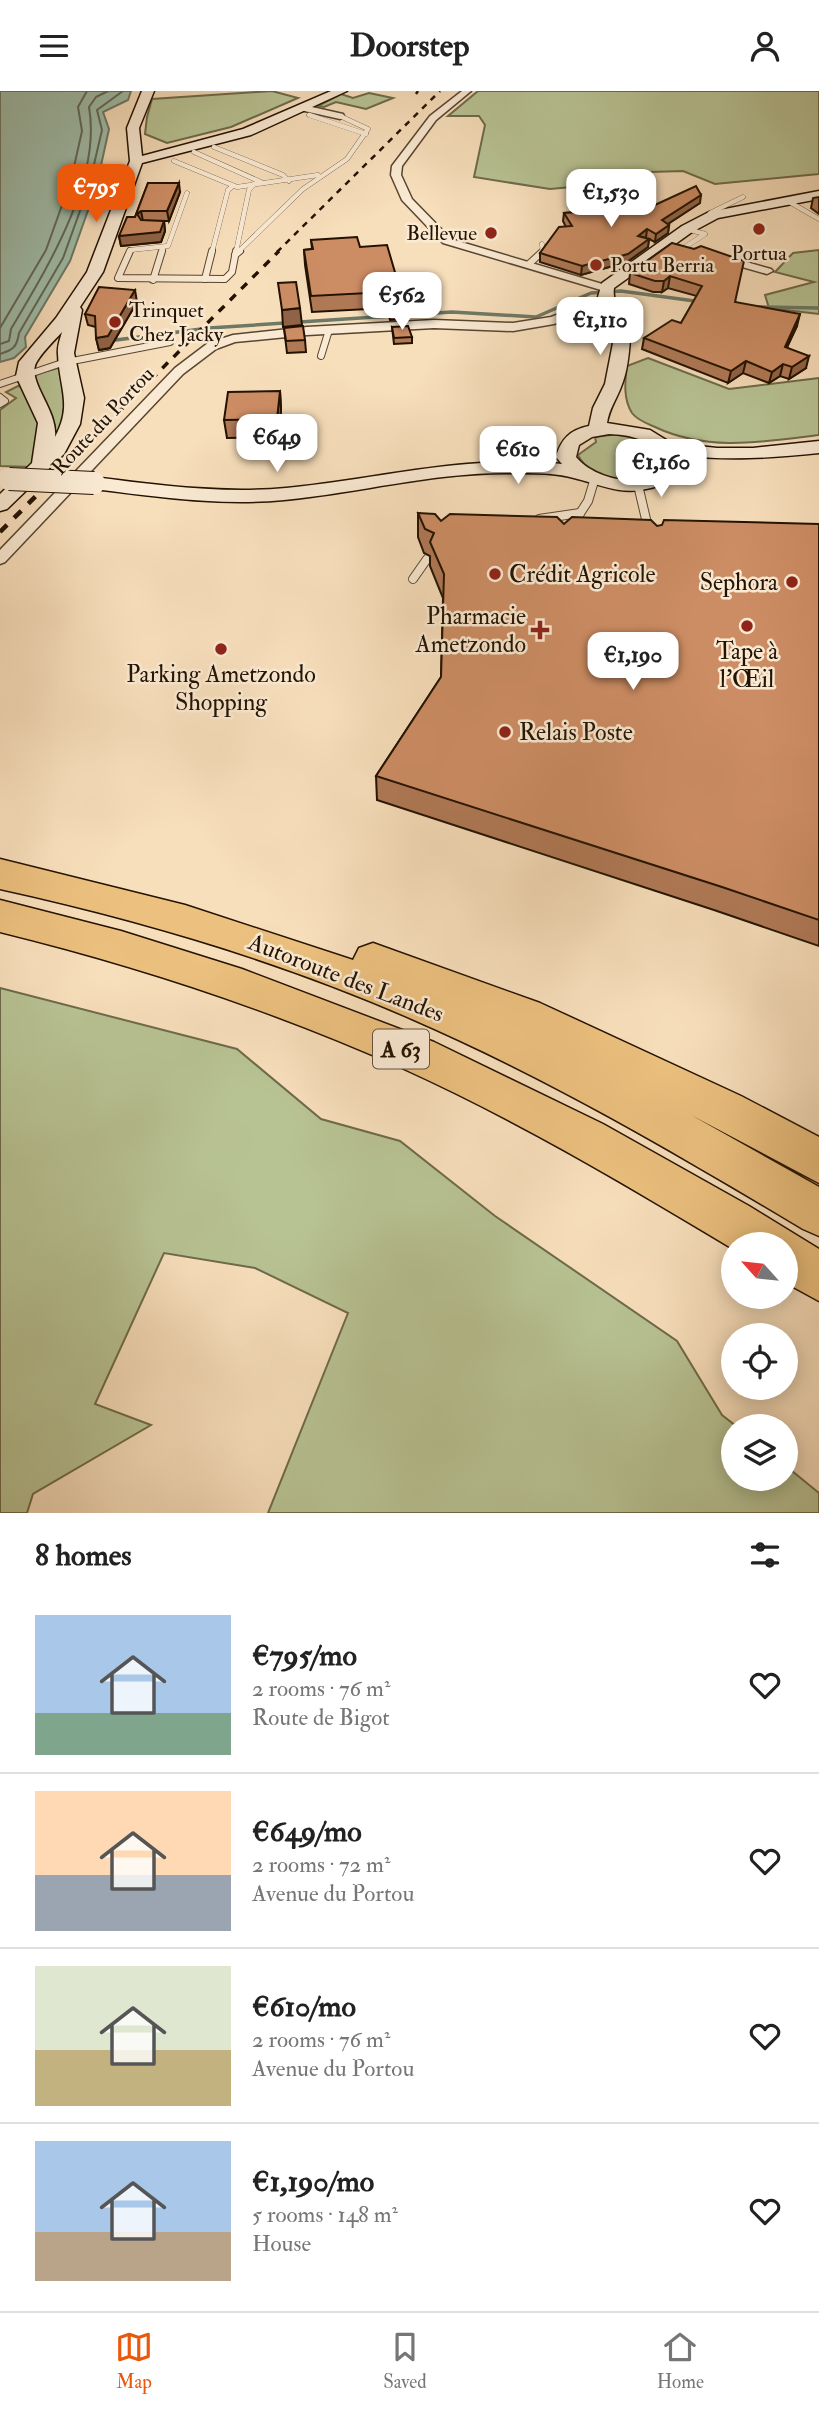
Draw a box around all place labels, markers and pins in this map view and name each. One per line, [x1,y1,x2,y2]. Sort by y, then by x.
pin: €795 [55,165,137,224]
pin: €1,530 [554,169,668,229]
place label: Bellevue [406,220,477,247]
marker: Portua [751,221,767,237]
marker: Bellevue [483,225,499,241]
place label: Portua [731,240,787,267]
place label: Portu Berria [610,252,714,279]
marker: Portu Berria [588,257,604,273]
pin: €562 [361,273,443,332]
place label: Trinquet Chez Jacky [129,297,224,348]
pin: €1,110 [543,297,657,357]
marker: Trinquet Chez Jacky [107,314,123,330]
pin: €649 [236,415,318,474]
pin: €610 [477,427,559,486]
pin: €1,160 [604,439,718,499]
place label: Crédit Agricole [509,559,656,590]
marker: Crédit Agricole [487,566,503,582]
place label: Sephora [700,567,779,598]
marker: Sephora [784,574,800,590]
place label: Pharmacie Ametzondo [415,601,526,660]
marker: Tape à l'Œil [739,618,755,634]
marker: Pharmacie Ametzondo [532,622,548,638]
pin: €1,190 [576,633,690,692]
place label: Tape à l'Œil [716,636,779,695]
marker: Parking Ametzondo Shopping [213,641,229,657]
place label: Parking Ametzondo Shopping [126,659,316,718]
place label: Relais Poste [519,717,633,748]
marker: Relais Poste [497,724,513,740]

